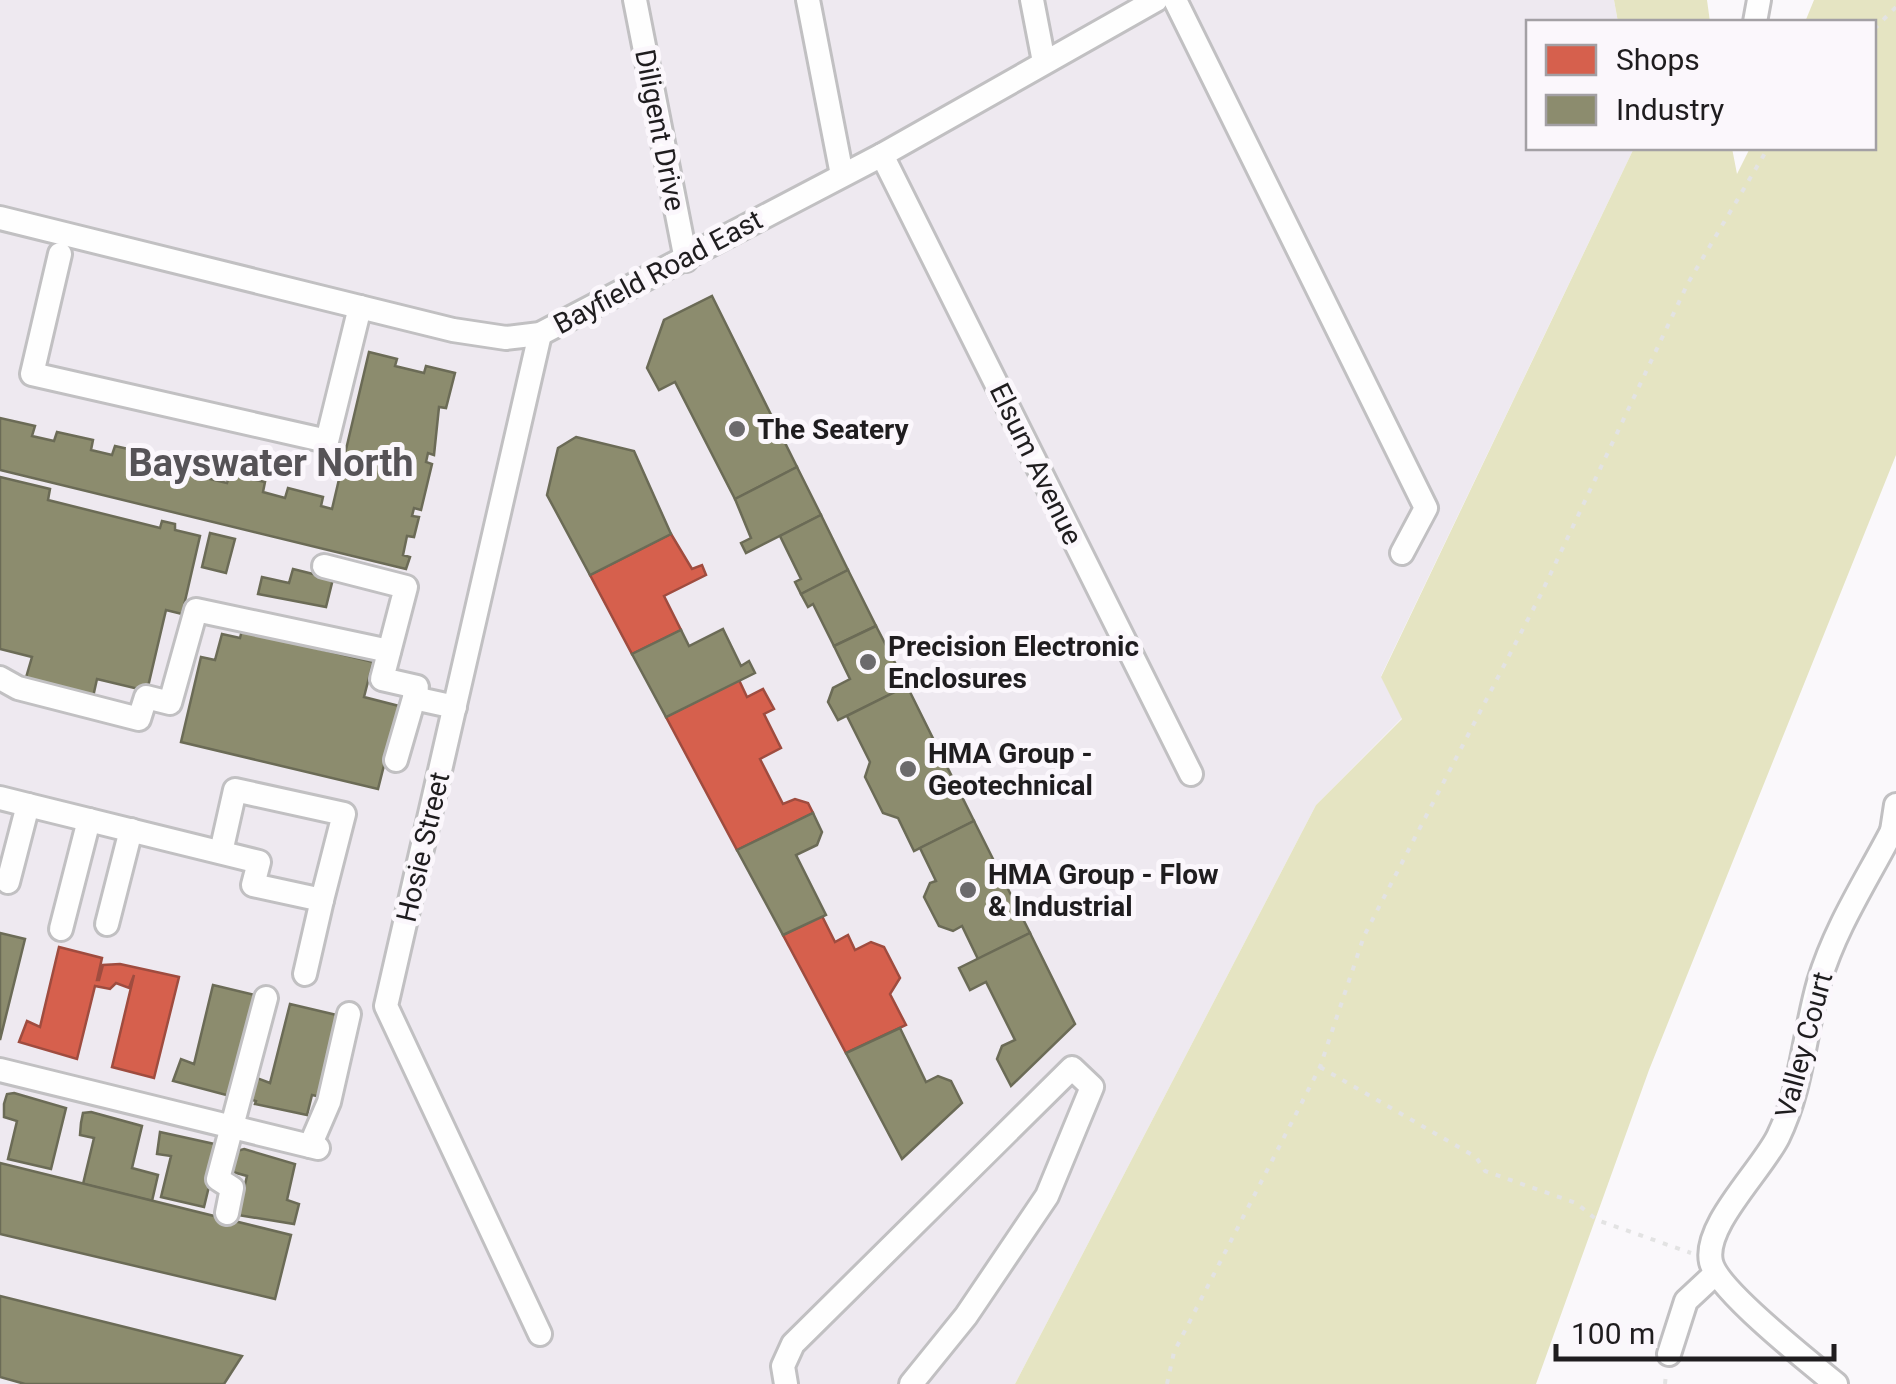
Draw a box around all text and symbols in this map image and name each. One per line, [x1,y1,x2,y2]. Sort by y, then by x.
legend [1526,20,1876,150]
text: Shops [1616,42,1700,77]
street label: Diligent Drive [628,46,692,214]
text: Industry [1616,92,1724,127]
street label: Bayfield Road East [548,203,768,341]
street label: Elsum Avenue [983,378,1089,550]
place label: The Seatery [757,413,910,446]
marker: The Seatery [726,418,748,440]
district label: Bayswater North [128,441,414,485]
place label: Precision Electronic Enclosures [888,630,1139,695]
marker: Precision Electronic Enclosures [857,651,879,673]
place label: HMA Group - Geotechnical [928,737,1093,802]
marker: HMA Group - Geotechnical [897,758,919,780]
street label: Hosie Street [390,769,456,925]
place label: HMA Group - Flow & Industrial [988,858,1219,923]
marker: HMA Group - Flow & Industrial [957,879,979,901]
street label: Valley Court [1769,968,1839,1122]
scale bar [1556,1299,1834,1361]
text: 100 m [1571,1316,1655,1351]

